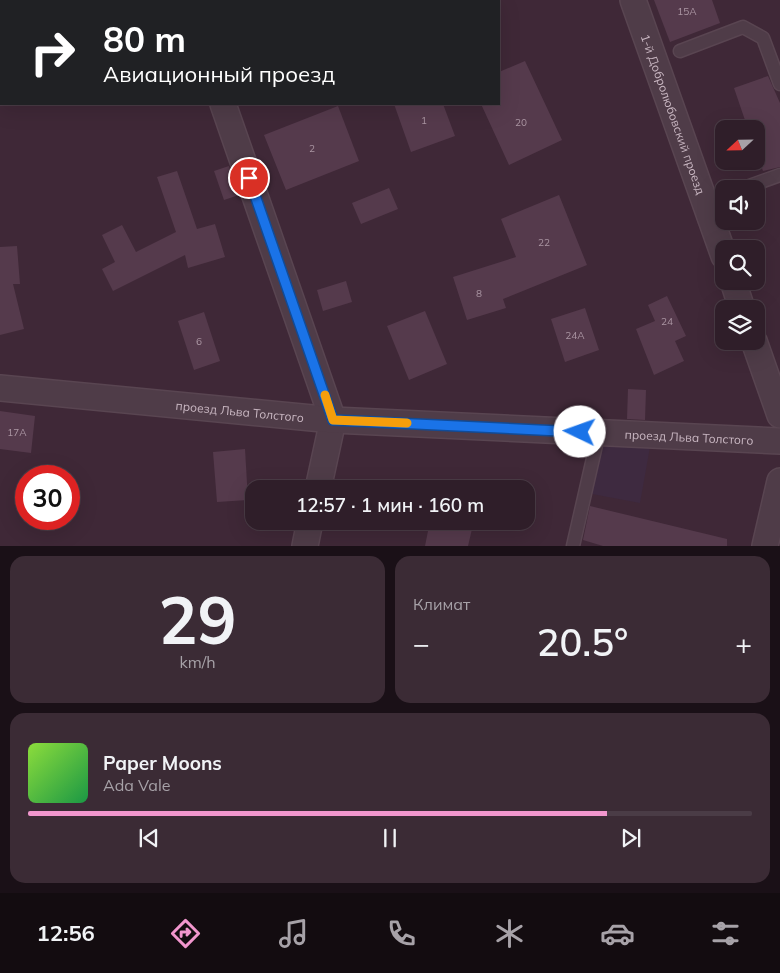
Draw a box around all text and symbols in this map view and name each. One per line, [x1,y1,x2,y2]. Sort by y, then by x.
house number: 15А [677,5,697,18]
text: 80 m [103,17,186,61]
icon: right [20,20,85,85]
street label: 1-й Добролюбовский проезд [638,32,709,196]
text: Авиационный проезд [103,60,335,88]
house number: 1 [421,114,427,127]
house number: 20 [515,116,527,129]
north arrow [715,120,765,170]
map controls [715,120,765,350]
house number: 2 [309,142,315,155]
pin [228,157,270,199]
icon: arrive [235,164,263,192]
button: sound [715,180,765,230]
house number: 22 [538,236,550,249]
button: search [715,240,765,290]
house number: 8 [476,287,482,300]
button: layers [715,300,765,350]
house number: 24 [661,315,673,328]
house number: 24А [565,329,585,342]
house number: 6 [196,335,202,348]
street label: проезд Льва Толстого [175,397,305,425]
position arrow [553,405,605,457]
house number: 17А [7,426,27,439]
street label: проезд Льва Толстого [624,426,754,447]
speed limit sign: 30 [15,465,80,530]
text: 12:57 · 1 мин · 160 m [296,493,484,517]
text: 29 [158,579,237,660]
text: Климат [413,594,470,614]
text: 20.5° [537,618,628,666]
text: − [413,626,430,661]
text: + [735,626,752,661]
text: km/h [179,652,216,672]
text: Paper Moons [103,751,222,775]
text: Ada Vale [103,775,170,795]
icon: previous [135,824,163,852]
icon: pause [376,824,404,852]
icon: next [617,824,645,852]
icon: directions [168,916,203,951]
icon: music [276,916,311,951]
icon: phone [384,916,419,951]
icon: climate [492,916,527,951]
icon: car [600,916,635,951]
icon: filters [708,916,743,951]
text: 12:56 [37,919,95,947]

